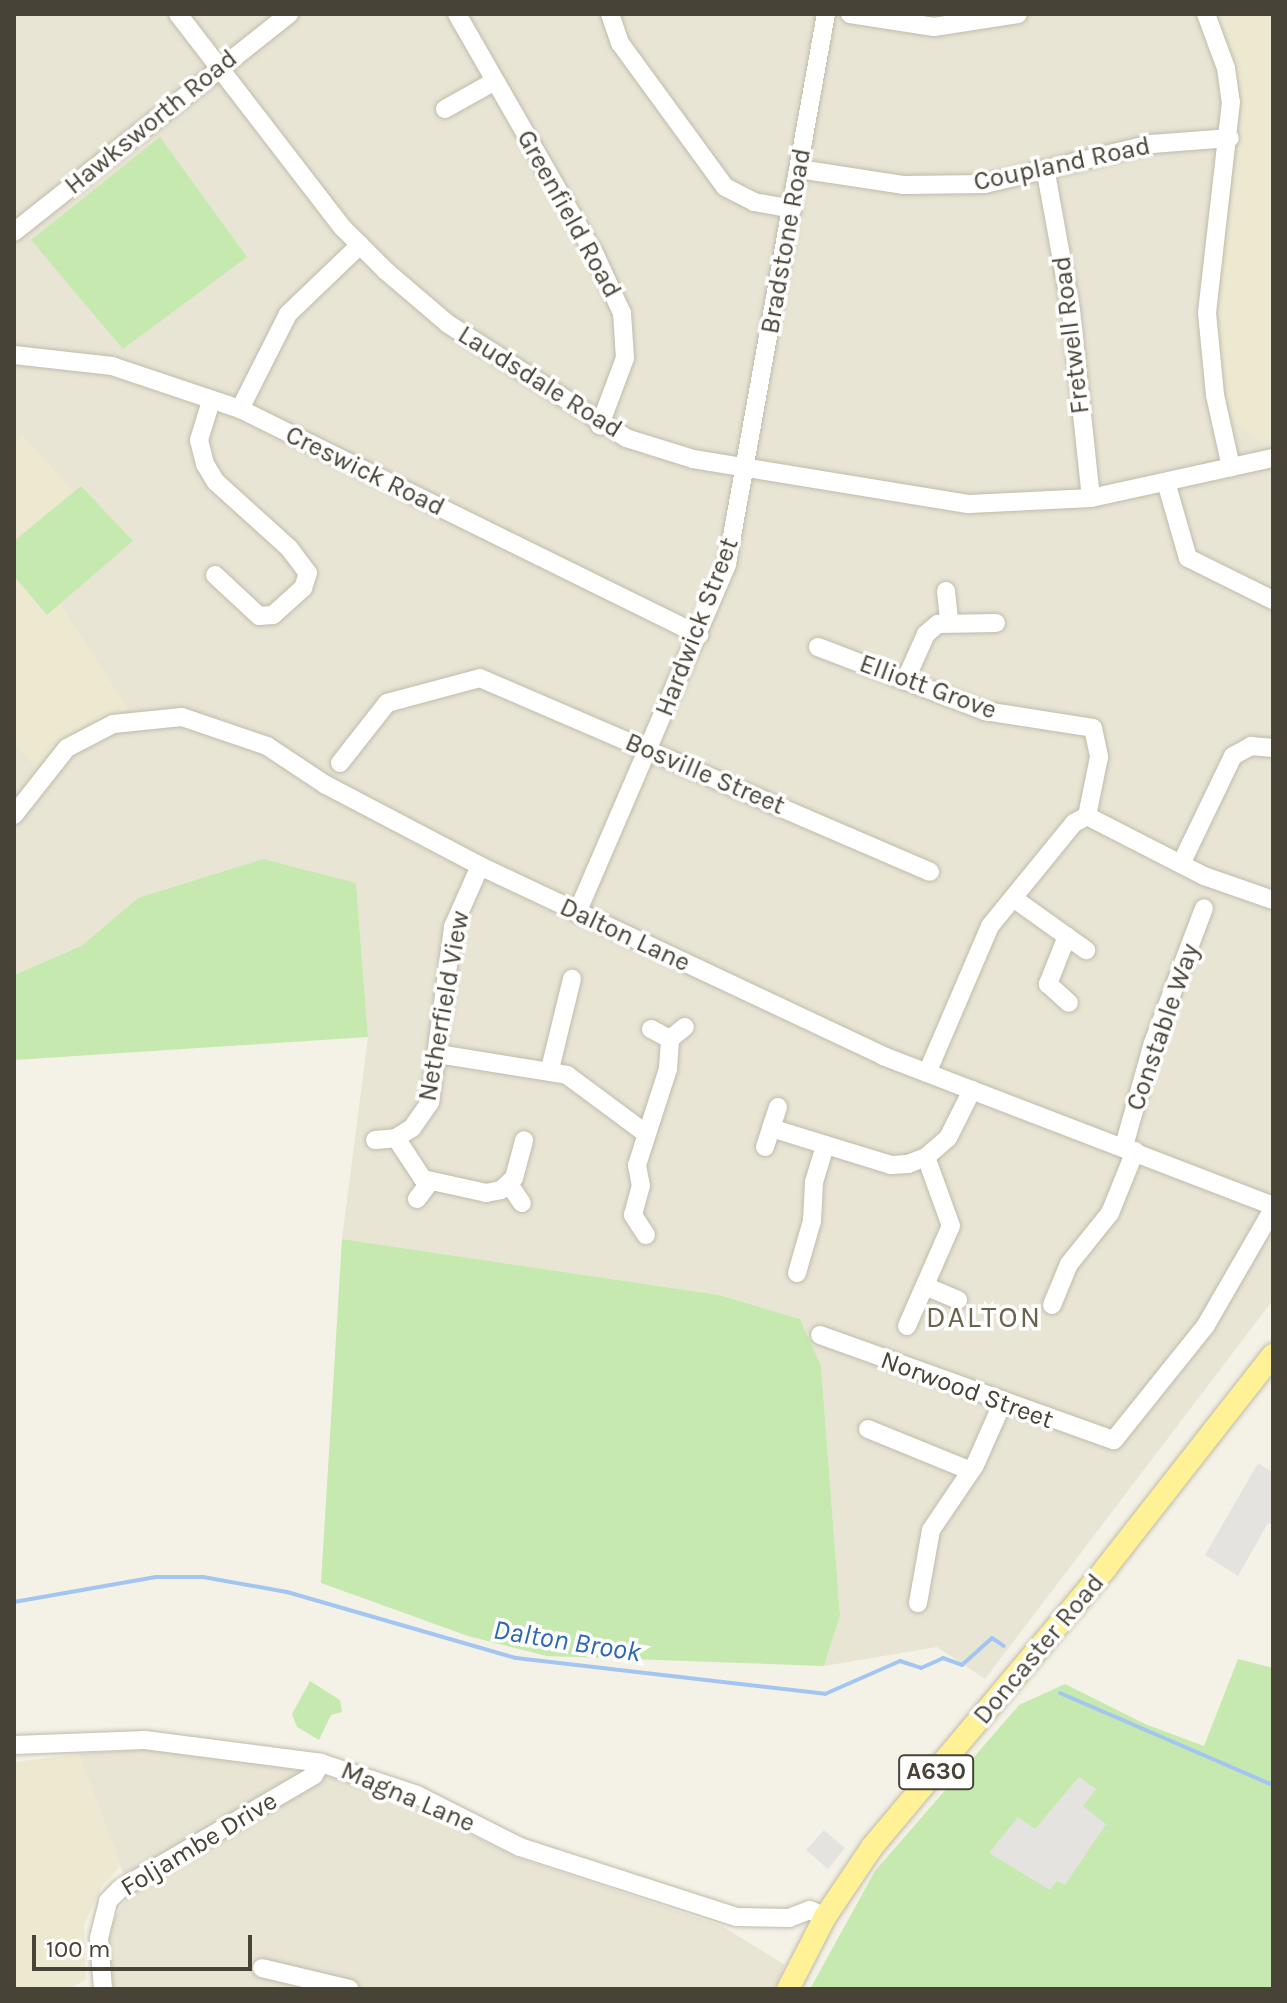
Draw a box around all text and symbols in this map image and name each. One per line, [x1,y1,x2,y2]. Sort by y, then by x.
street label: Hawksworth Road [59,43,243,201]
street label: Greenfield Road [510,125,628,303]
street label: Coupland Road [971,130,1153,198]
street label: Bradstone Road [754,146,818,336]
street label: Fretwell Road [1046,254,1096,416]
street label: Laudsdale Road [452,319,628,445]
street label: Creswick Road [280,419,450,523]
street label: Hardwick Street [649,533,745,721]
street label: Elliott Grove [855,648,1001,726]
street label: Bosville Street [621,726,789,822]
street label: Dalton Lane [555,891,695,979]
street label: Netherfield View [412,908,476,1104]
street label: Constable Way [1120,939,1206,1115]
district label: DALTON [926,1299,1042,1335]
street label: Norwood Street [876,1344,1058,1436]
street label: Doncaster Road [967,1567,1111,1731]
water label: Dalton Brook [491,1613,643,1669]
road number: A630 [898,1752,974,1792]
street label: Magna Lane [336,1755,480,1839]
street label: Foljambe Drive [115,1785,283,1903]
scale bar [36,1919,256,1969]
text: 100 m [46,1935,111,1963]

